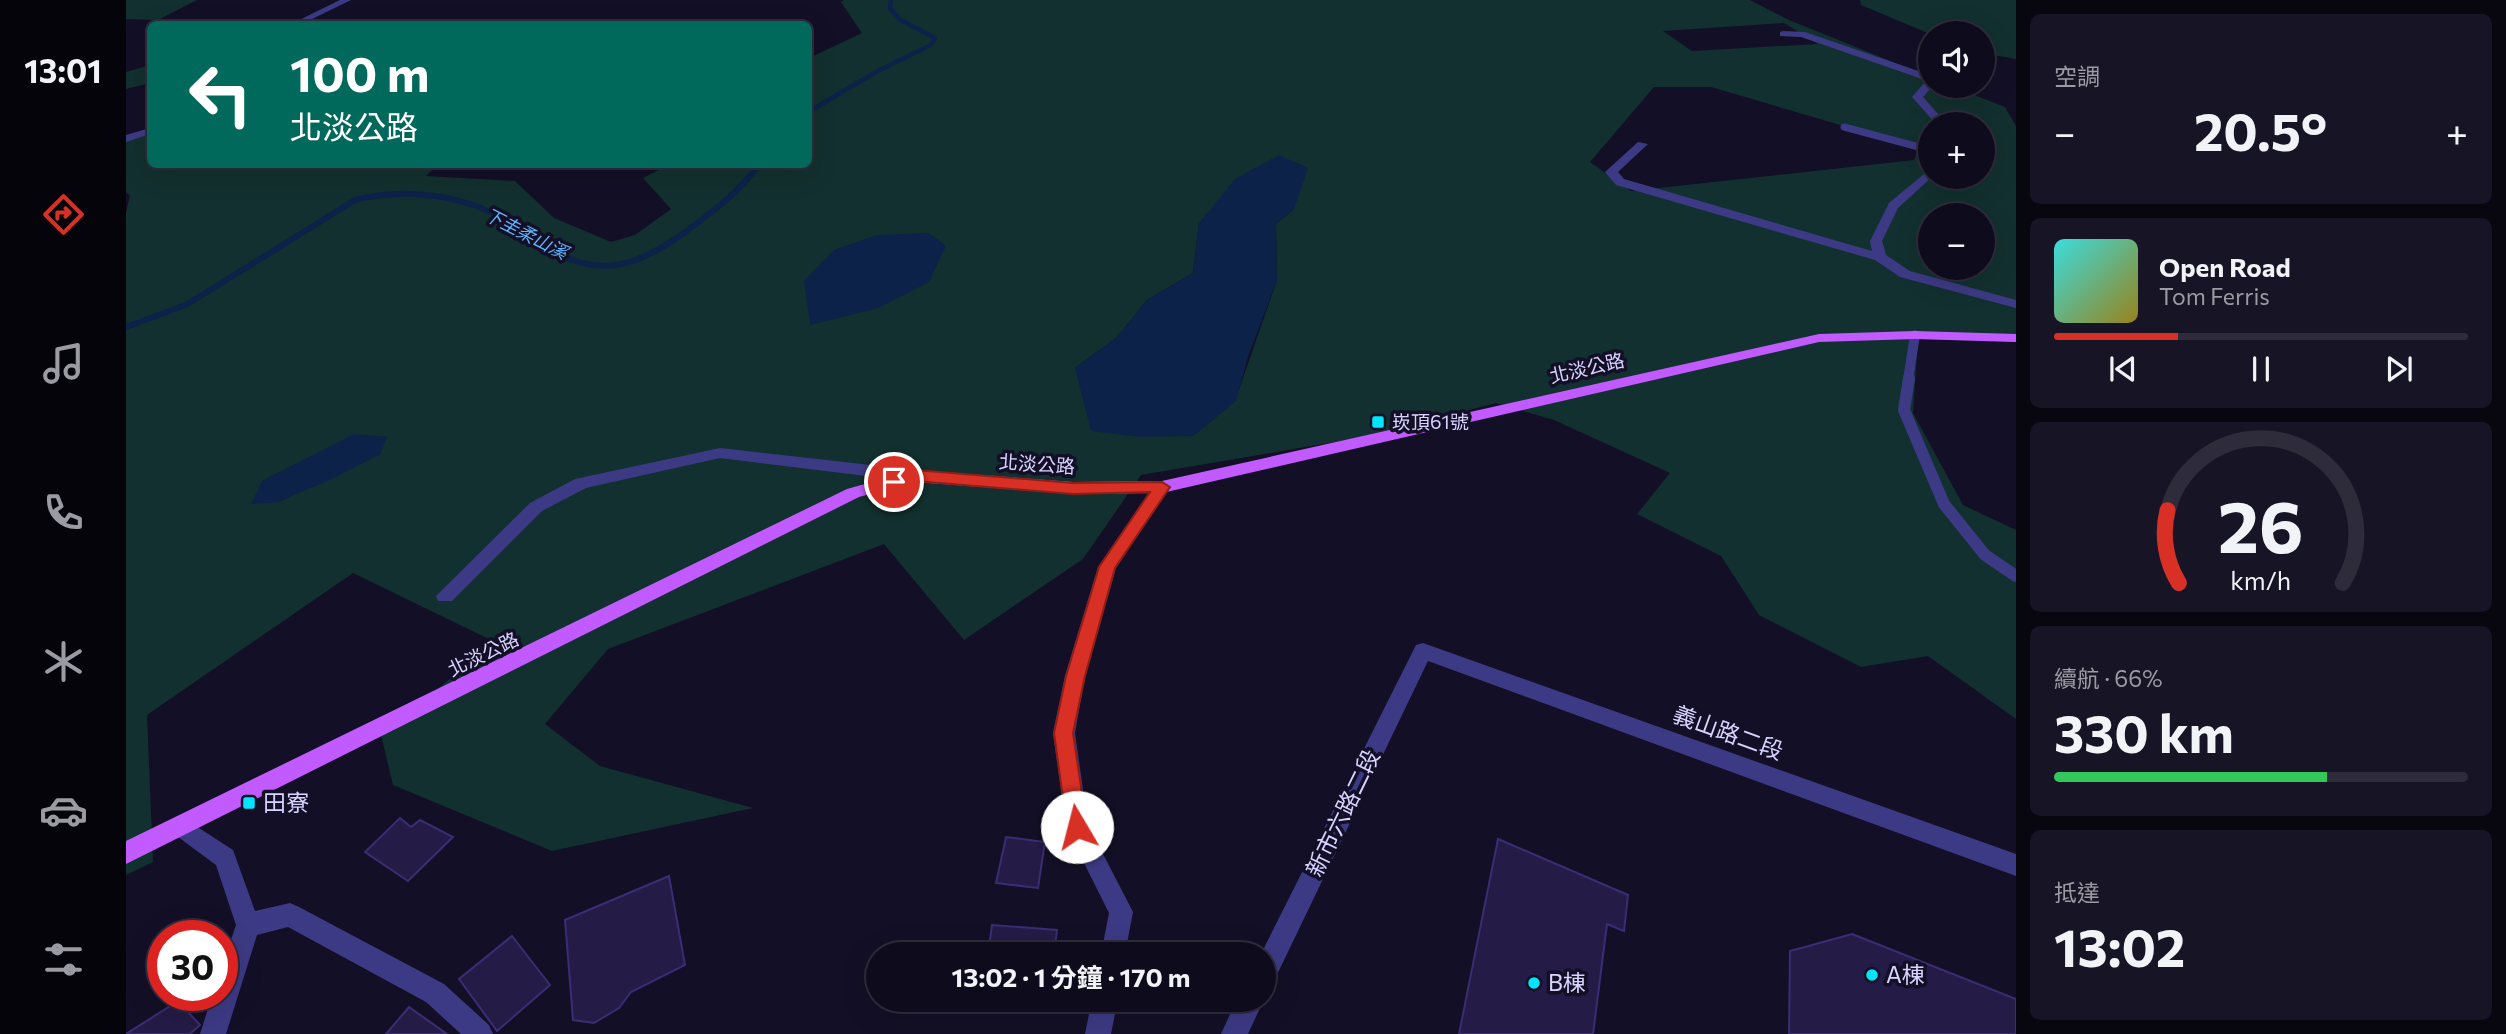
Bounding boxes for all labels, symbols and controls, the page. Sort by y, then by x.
map controls [1918,21,1995,280]
button: sound [1918,21,1995,98]
text: 100 m [290,42,429,102]
icon: left [175,49,266,140]
text: 13:01 [24,50,102,90]
text: 空調 [2054,62,2100,90]
text: 20.5° [2194,98,2327,162]
text: 北淡公路 [290,106,418,146]
text: − [2054,108,2076,155]
text: + [2446,108,2468,155]
button: + [1918,112,1995,189]
icon: directions [39,190,88,239]
water label: 下圭柔山溪 [481,203,574,265]
button: − [1918,203,1995,280]
text: Open Road [2159,251,2291,282]
text: Tom Ferris [2159,282,2270,310]
icon: music [39,339,88,388]
street label: 北淡公路 [1547,348,1627,387]
icon: previous [2104,350,2142,388]
icon: pause [2242,350,2280,388]
icon: next [2380,350,2418,388]
place label: 崁頂61號 [1392,410,1469,433]
marker: 崁頂61號 [1370,414,1386,430]
street label: 北淡公路 [998,449,1076,478]
pin [864,452,924,512]
icon: arrive [875,463,913,501]
text: 26 [2218,479,2304,568]
icon: phone [39,488,88,537]
text: km/h [2231,565,2291,595]
street label: 北淡公路 [444,627,522,681]
icon: climate [39,637,88,686]
text: 續航 · 66% [2054,664,2162,692]
street label: 義山路二段 [1670,699,1787,765]
text: 330 km [2054,700,2234,764]
street label: 新市六路二段 [1299,744,1385,881]
icon: car [39,786,88,835]
place label: 田寮 [263,788,309,816]
position arrow [1040,790,1114,864]
marker: 田寮 [241,795,257,811]
text: 抵達 [2054,878,2100,906]
text: 13:02 [2054,914,2185,978]
speed limit sign: 30 [147,920,238,1011]
icon: filters [39,935,88,984]
place label: A棟 [1886,960,1925,988]
text: 13:02 · 1 分鐘 · 170 m [952,961,1190,992]
marker: A棟 [1864,967,1880,983]
place label: B棟 [1548,968,1586,996]
marker: B棟 [1526,975,1542,991]

